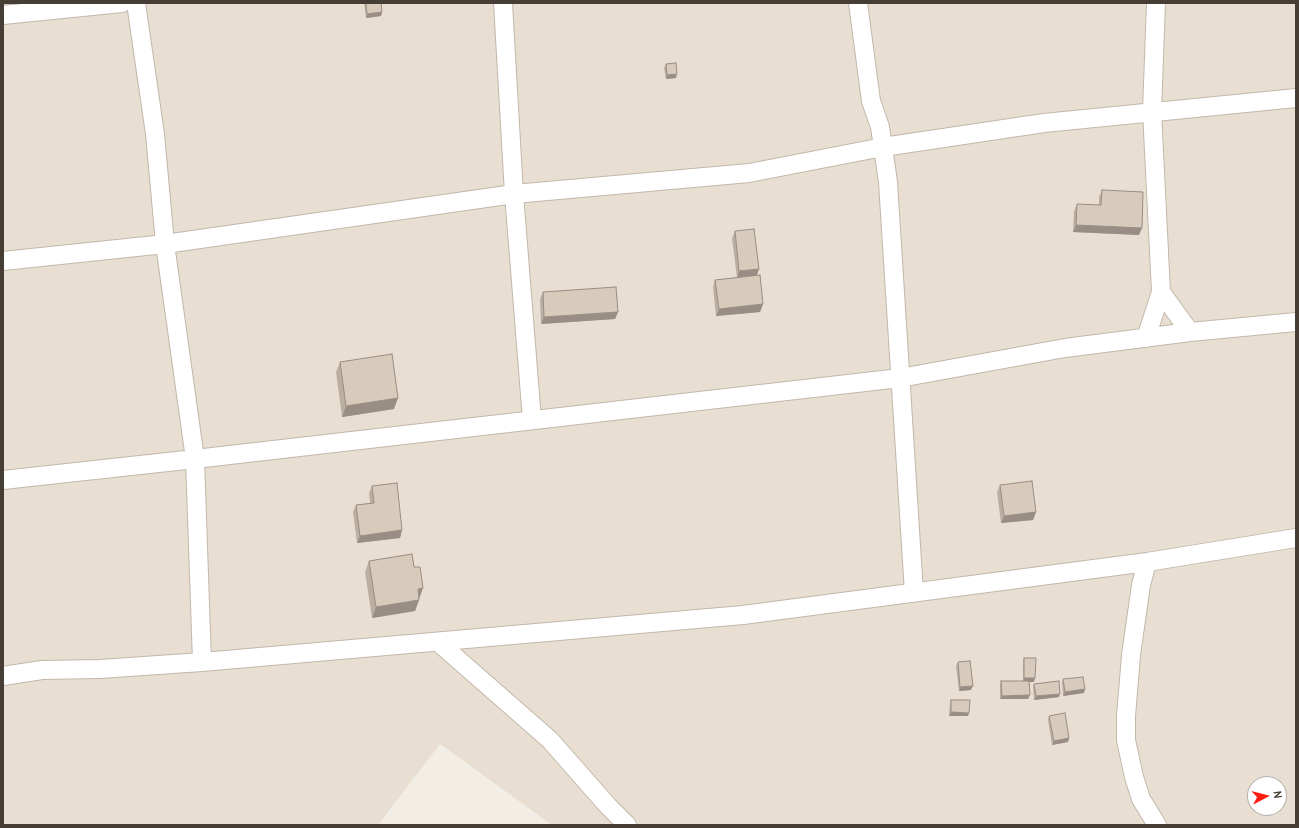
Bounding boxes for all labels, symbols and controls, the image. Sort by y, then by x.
north arrow [1247,776,1287,816]
text: N [1271,790,1285,799]

